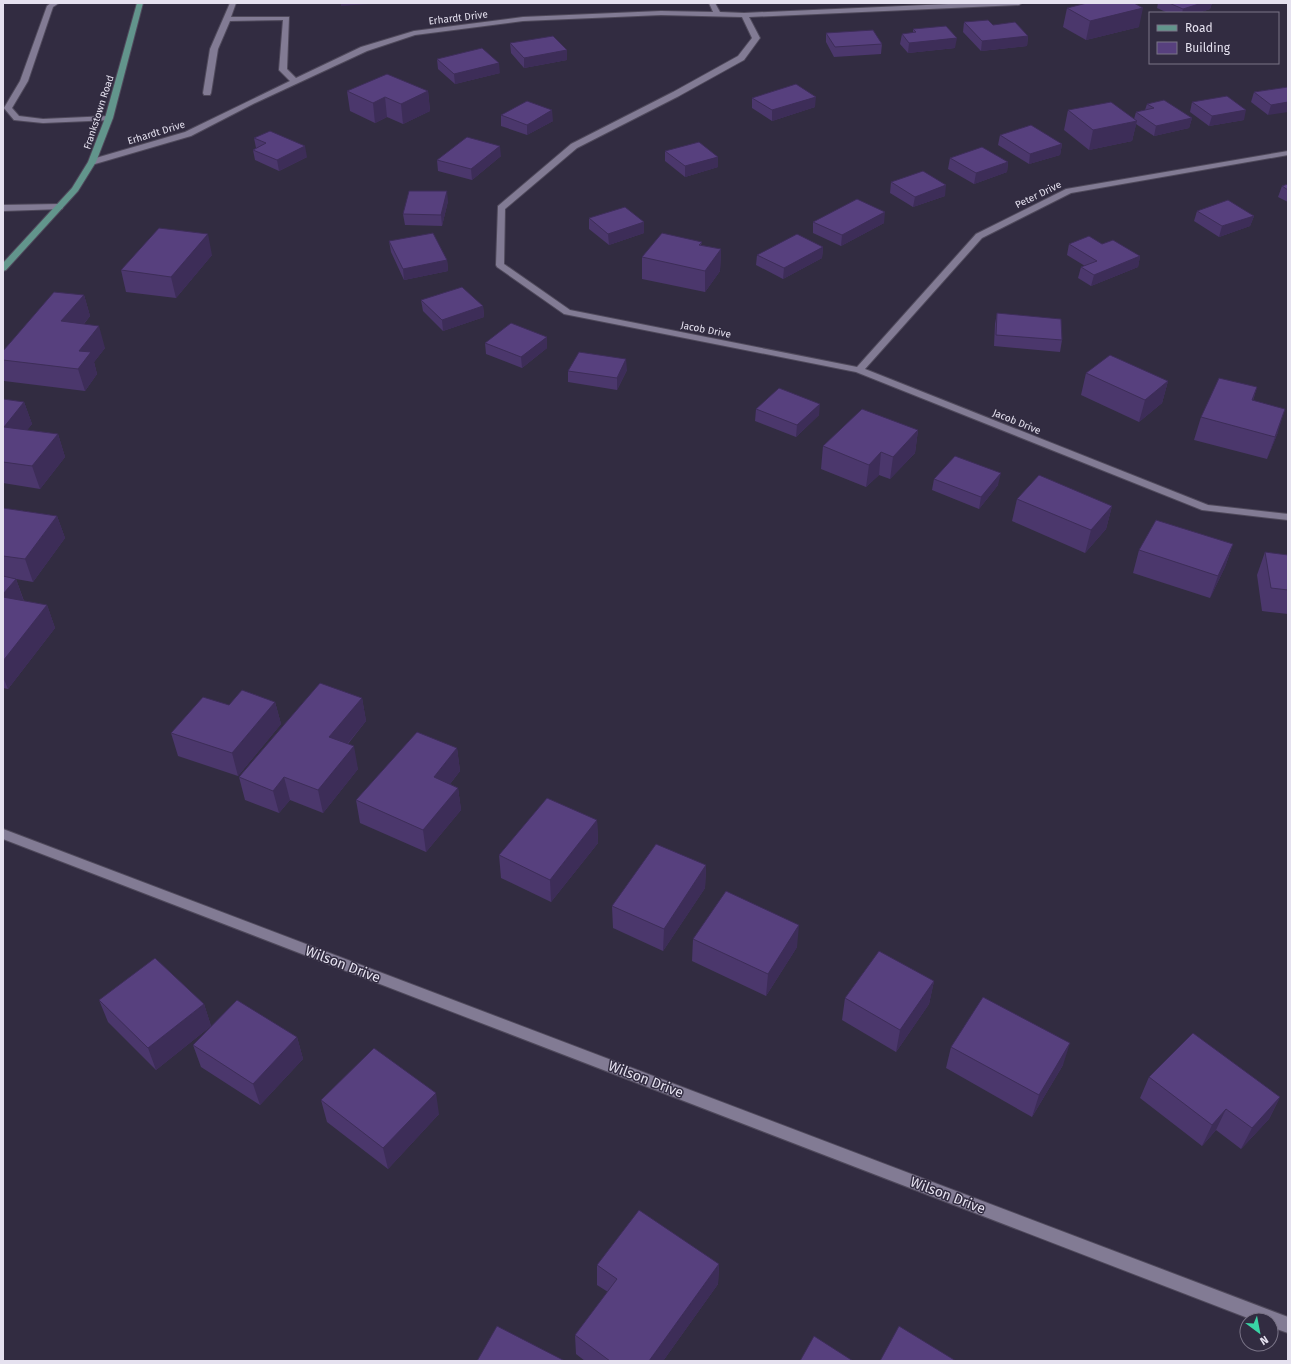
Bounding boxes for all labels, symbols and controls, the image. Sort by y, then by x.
street label: Erhardt Drive [428,8,488,28]
legend [1149,12,1279,64]
text: Road [1185,21,1213,35]
text: Building [1185,41,1231,55]
street label: Frankstown Road [81,74,117,151]
street label: Erhardt Drive [126,118,187,147]
street label: Peter Drive [1013,179,1063,211]
street label: Jacob Drive [680,319,732,341]
street label: Jacob Drive [991,407,1042,437]
street label: Wilson Drive [303,942,383,987]
street label: Wilson Drive [606,1057,686,1102]
street label: Wilson Drive [908,1173,988,1218]
north arrow [1239,1312,1279,1352]
text: N [1257,1333,1271,1348]

